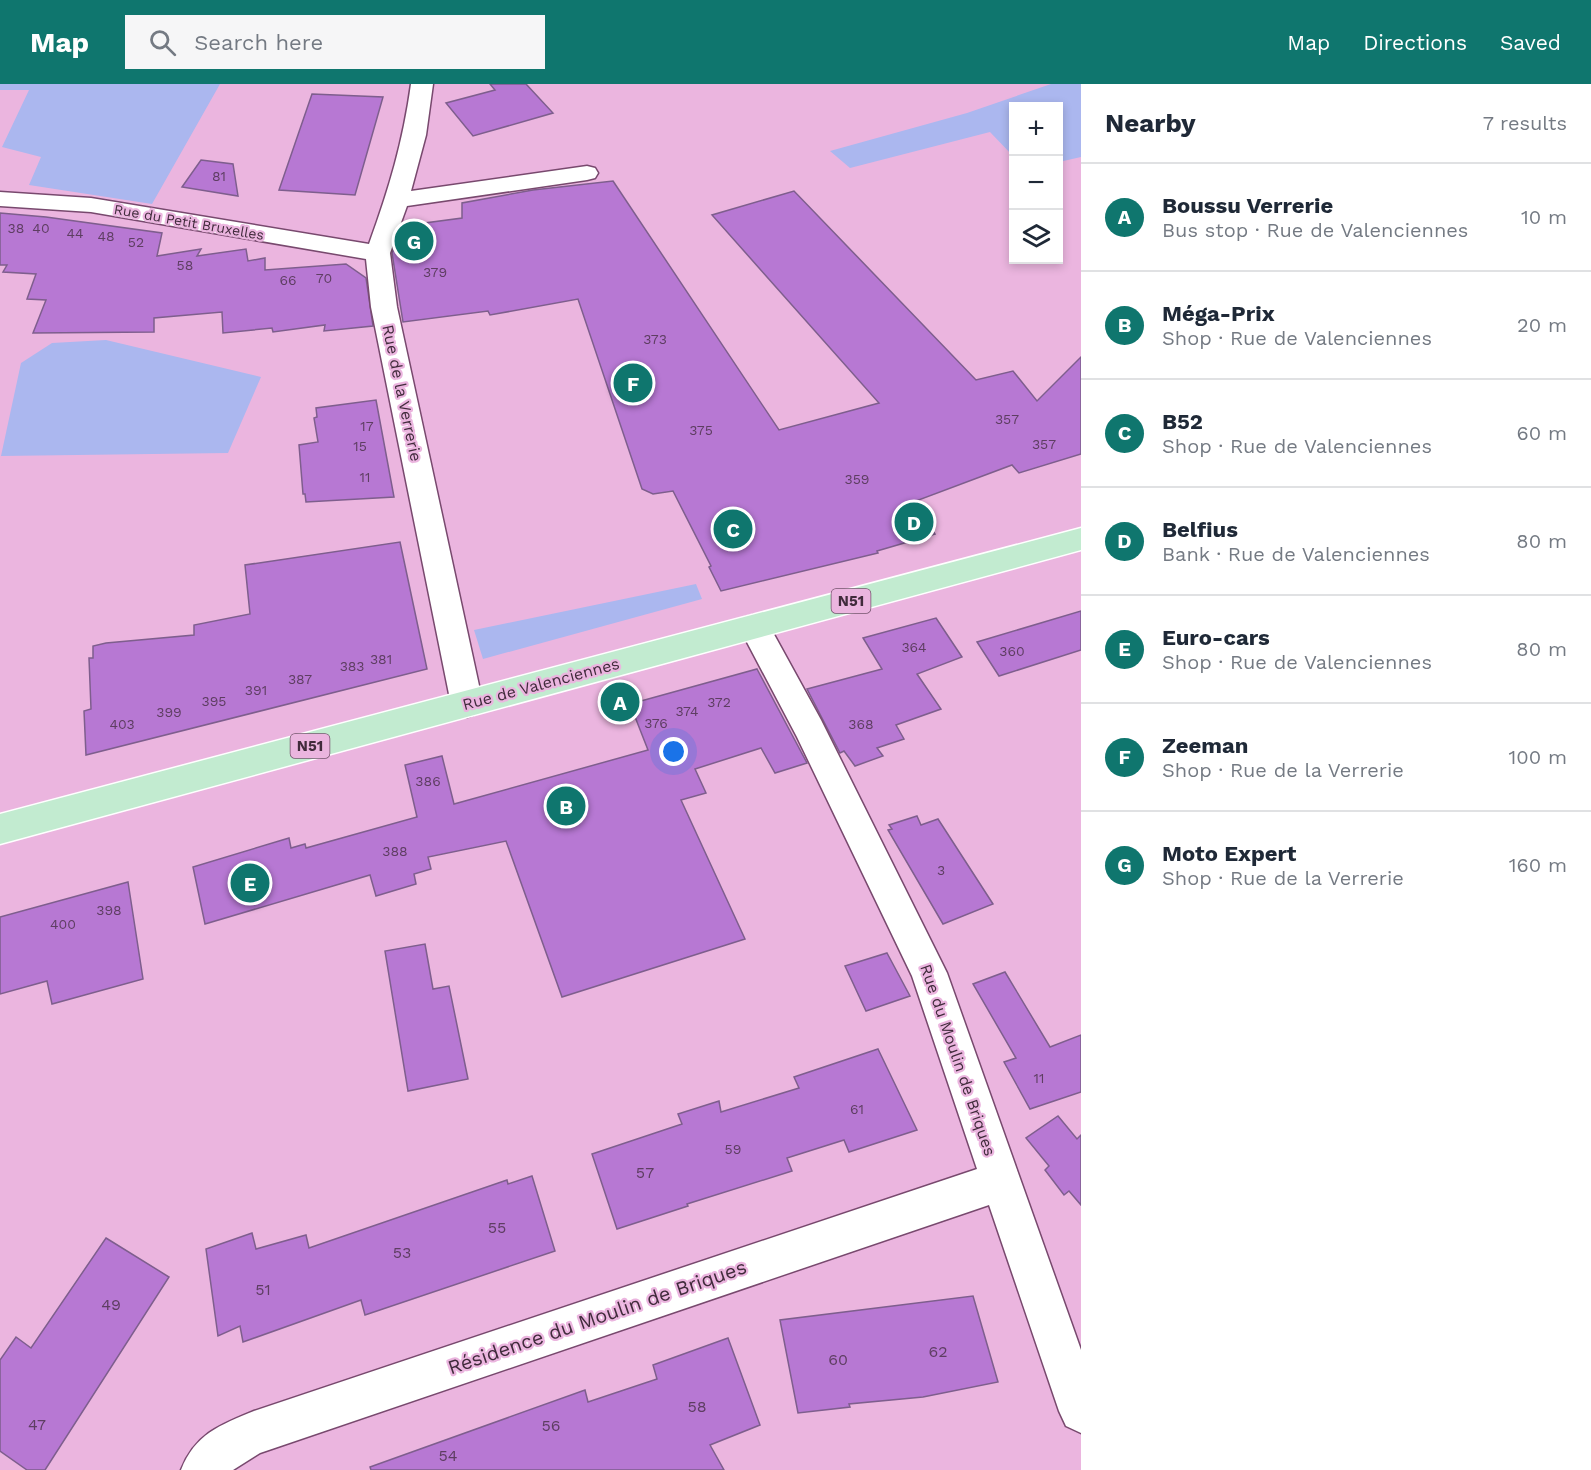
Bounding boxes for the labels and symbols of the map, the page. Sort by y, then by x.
house number: 81 [212,168,226,184]
street label: Rue du Petit Bruxelles [113,201,265,243]
pin: G [394,218,434,264]
house number: 38 [8,220,24,236]
house number: 40 [32,220,50,236]
house number: 44 [66,225,84,241]
house number: 48 [97,228,115,244]
house number: 52 [128,234,144,250]
house number: 58 [177,257,193,273]
house number: 379 [423,264,447,280]
house number: 70 [316,270,332,286]
house number: 66 [279,272,297,288]
street label: Rue de la Verrerie [378,323,426,463]
house number: 373 [643,331,667,347]
pin: F [614,360,652,406]
house number: 357 [995,411,1019,427]
house number: 17 [360,418,374,434]
house number: 375 [689,422,713,438]
house number: 357 [1032,436,1056,452]
house number: 15 [353,438,367,454]
house number: 11 [360,469,370,485]
house number: 359 [845,471,869,487]
pin: D [894,500,934,544]
pin: C [714,506,752,552]
road number: N51 [832,589,870,613]
house number: 364 [901,639,927,655]
house number: 360 [999,643,1025,659]
house number: 381 [370,651,392,667]
street label: Rue de Valenciennes [460,654,622,714]
house number: 383 [340,658,364,674]
house number: 387 [288,671,312,687]
pin: A [600,680,640,724]
house number: 391 [245,682,267,698]
house number: 395 [202,693,226,709]
house number: 372 [707,694,731,710]
house number: 374 [675,703,699,719]
house number: 399 [156,704,182,720]
house number: 376 [644,715,668,731]
house number: 403 [109,716,135,732]
house number: 368 [848,716,874,732]
road number: N51 [290,734,330,758]
your location [659,737,688,766]
house number: 386 [415,773,441,789]
pin: B [546,784,586,828]
house number: 388 [382,843,408,859]
pin: E [230,860,270,906]
house number: 3 [937,862,945,878]
house number: 398 [96,902,122,918]
house number: 400 [50,916,76,932]
street label: Rue du Moulin de Briques [916,962,1000,1158]
house number: 11 [1034,1070,1044,1086]
house number: 61 [850,1101,864,1117]
house number: 59 [725,1141,741,1157]
house number: 57 [636,1163,654,1182]
house number: 55 [488,1218,506,1237]
house number: 53 [393,1243,411,1262]
street label: Résidence du Moulin de Briques [444,1254,750,1380]
house number: 51 [255,1280,271,1299]
house number: 49 [101,1295,121,1314]
house number: 62 [928,1342,948,1361]
house number: 60 [828,1350,848,1369]
house number: 58 [687,1397,707,1416]
house number: 47 [28,1415,46,1434]
house number: 56 [541,1416,561,1435]
house number: 54 [438,1446,458,1465]

